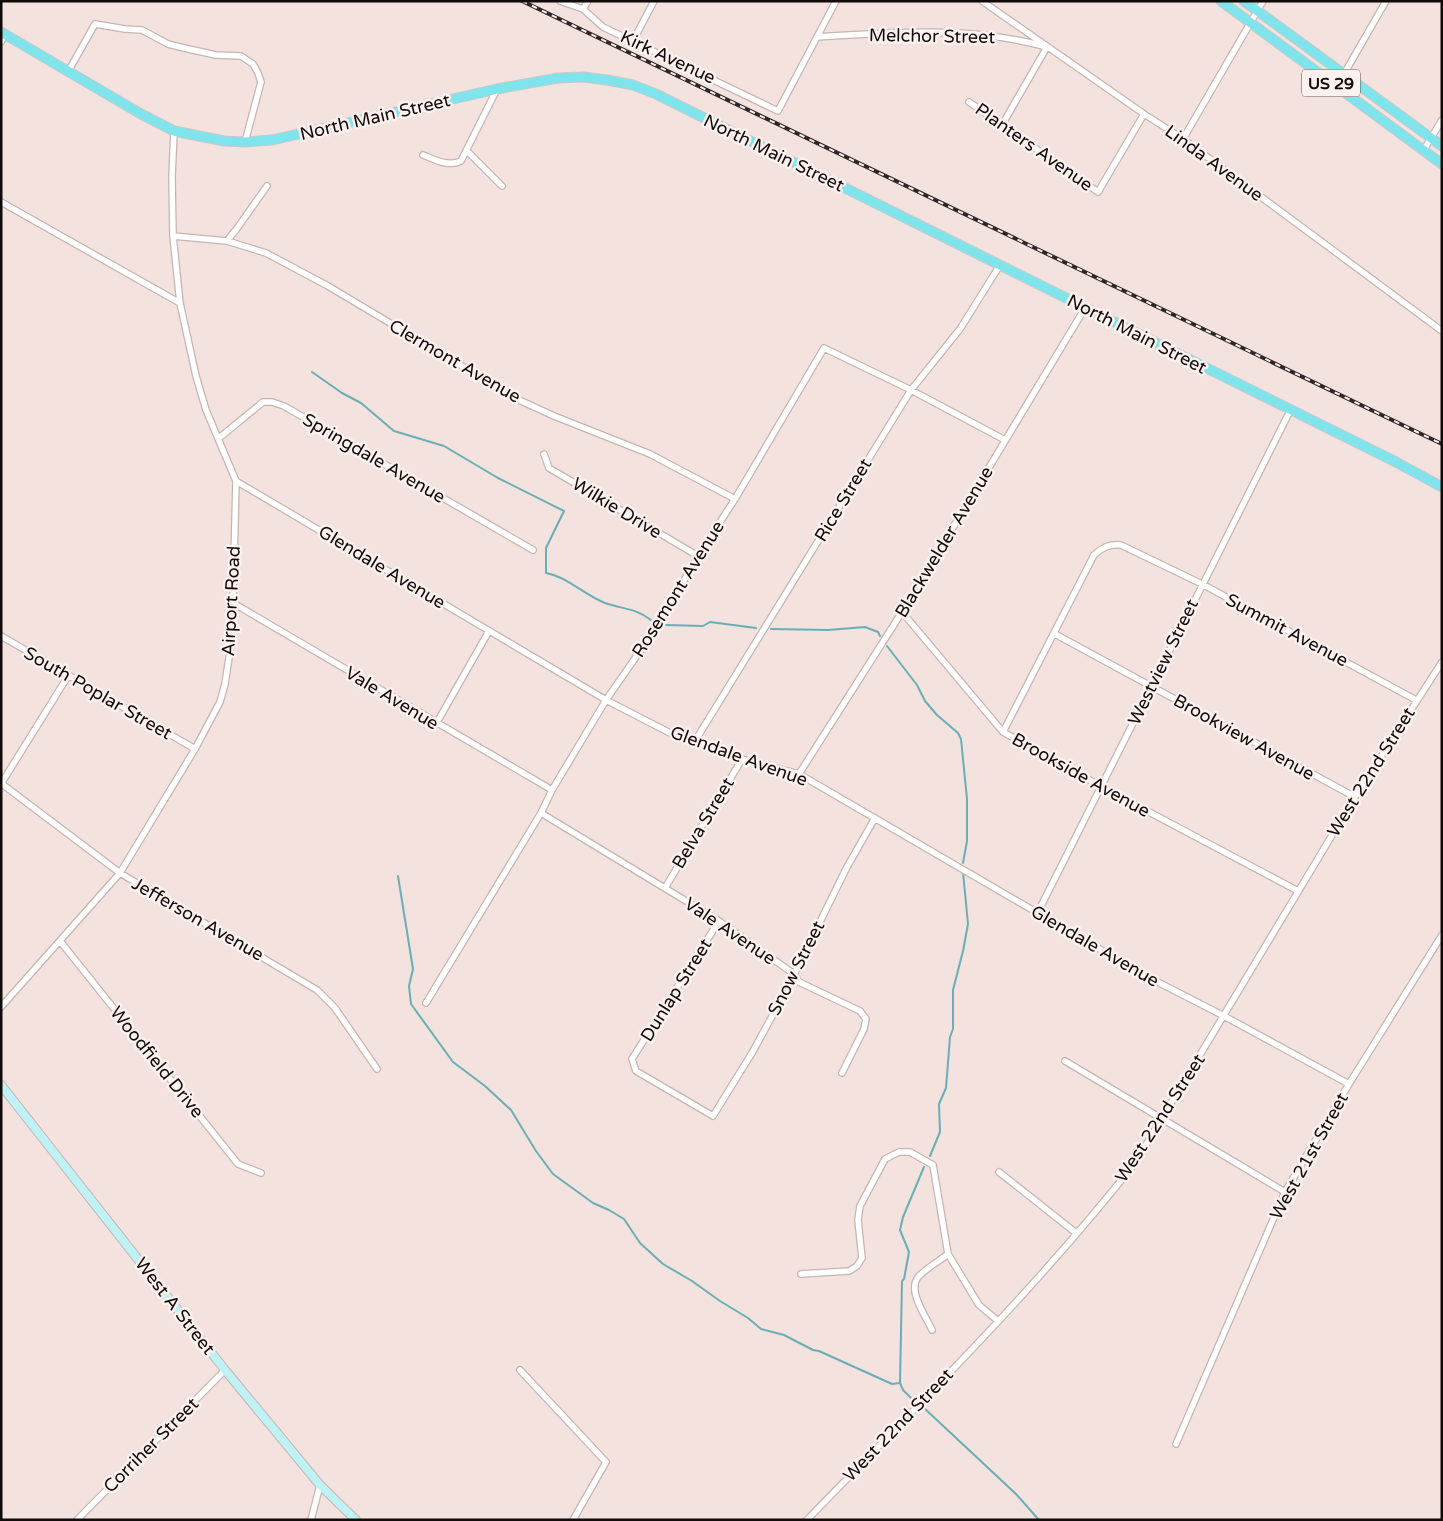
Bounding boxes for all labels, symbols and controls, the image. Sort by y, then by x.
street label: Melchor Street [869,24,995,48]
street label: Kirk Avenue [617,25,719,89]
road number: US 29 [1302,70,1360,96]
street label: North Main Street [298,89,452,145]
street label: Planters Avenue [971,98,1097,196]
street label: North Main Street [700,109,848,197]
street label: Linda Avenue [1160,120,1268,206]
street label: North Main Street [1064,289,1211,379]
street label: Clermont Avenue [385,314,525,408]
street label: Springdale Avenue [299,408,449,508]
street label: Rice Street [810,454,876,546]
street label: Blackwelder Avenue [890,462,998,622]
street label: Wilkie Drive [568,473,666,543]
street label: Rosemont Avenue [627,517,729,661]
street label: Glendale Avenue [314,520,450,614]
street label: Airport Road [217,545,245,657]
street label: Summit Avenue [1222,589,1352,671]
street label: Westview Street [1123,595,1203,729]
street label: South Poplar Street [20,642,176,744]
street label: Vale Avenue [341,661,443,735]
street label: Brookview Avenue [1170,689,1318,785]
street label: West 22nd Street [1322,703,1420,841]
street label: Glendale Avenue [667,721,811,791]
street label: Brookside Avenue [1008,728,1154,822]
street label: Belva Street [667,773,739,873]
street label: Jefferson Avenue [128,872,268,966]
street label: Vale Avenue [680,892,780,970]
street label: Glendale Avenue [1027,900,1163,992]
street label: Snow Street [763,917,829,1019]
street label: Dunlap Street [636,934,716,1046]
street label: Woodfield Drive [105,1002,209,1122]
street label: West 22nd Street [1110,1050,1210,1186]
street label: West 21st Street [1265,1089,1353,1223]
street label: West A Street [130,1253,220,1359]
street label: West 22nd Street [838,1364,958,1486]
street label: Corriher Street [99,1393,203,1497]

